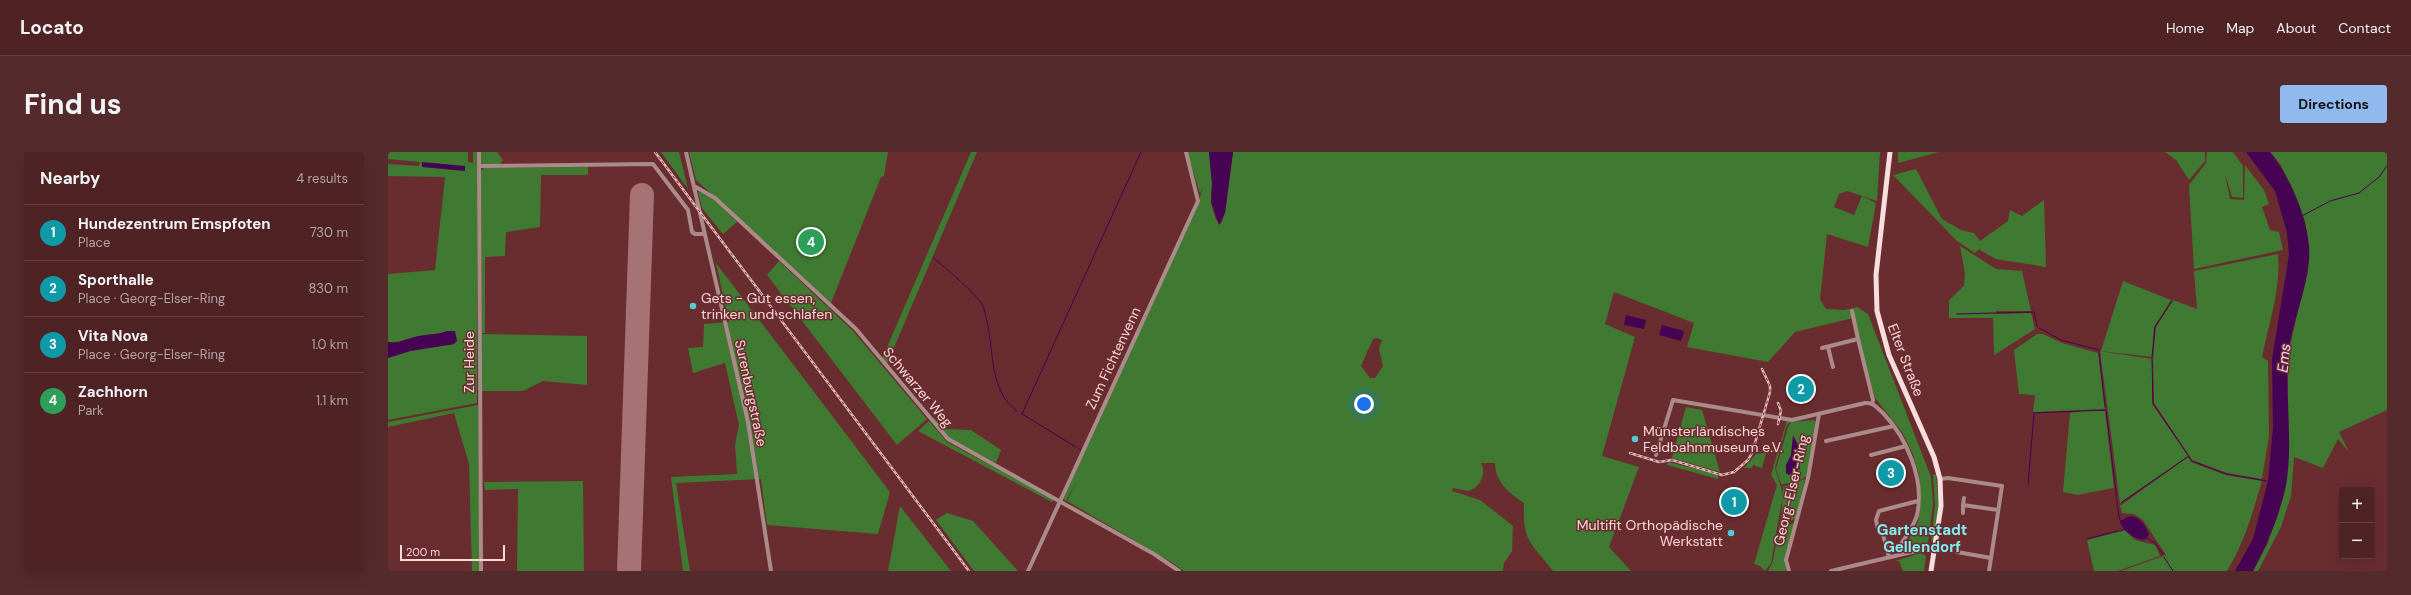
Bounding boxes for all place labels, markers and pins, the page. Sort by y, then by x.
pin: 4 [798,227,824,257]
place label: Gets - Gut essen, trinken und schlafen [701,289,832,323]
marker: Gets - Gut essen, trinken und schlafen [688,301,698,311]
pin: 2 [1788,374,1814,404]
place label: Münsterländisches Feldbahnmuseum e.V. [1643,422,1783,456]
marker: Münsterländisches Feldbahnmuseum e.V. [1630,434,1640,444]
pin: 3 [1878,458,1904,488]
pin: 1 [1721,487,1747,517]
place label: Multifit Orthopädische Werkstatt [1577,516,1723,550]
marker: Multifit Orthopädische Werkstatt [1726,528,1736,538]

